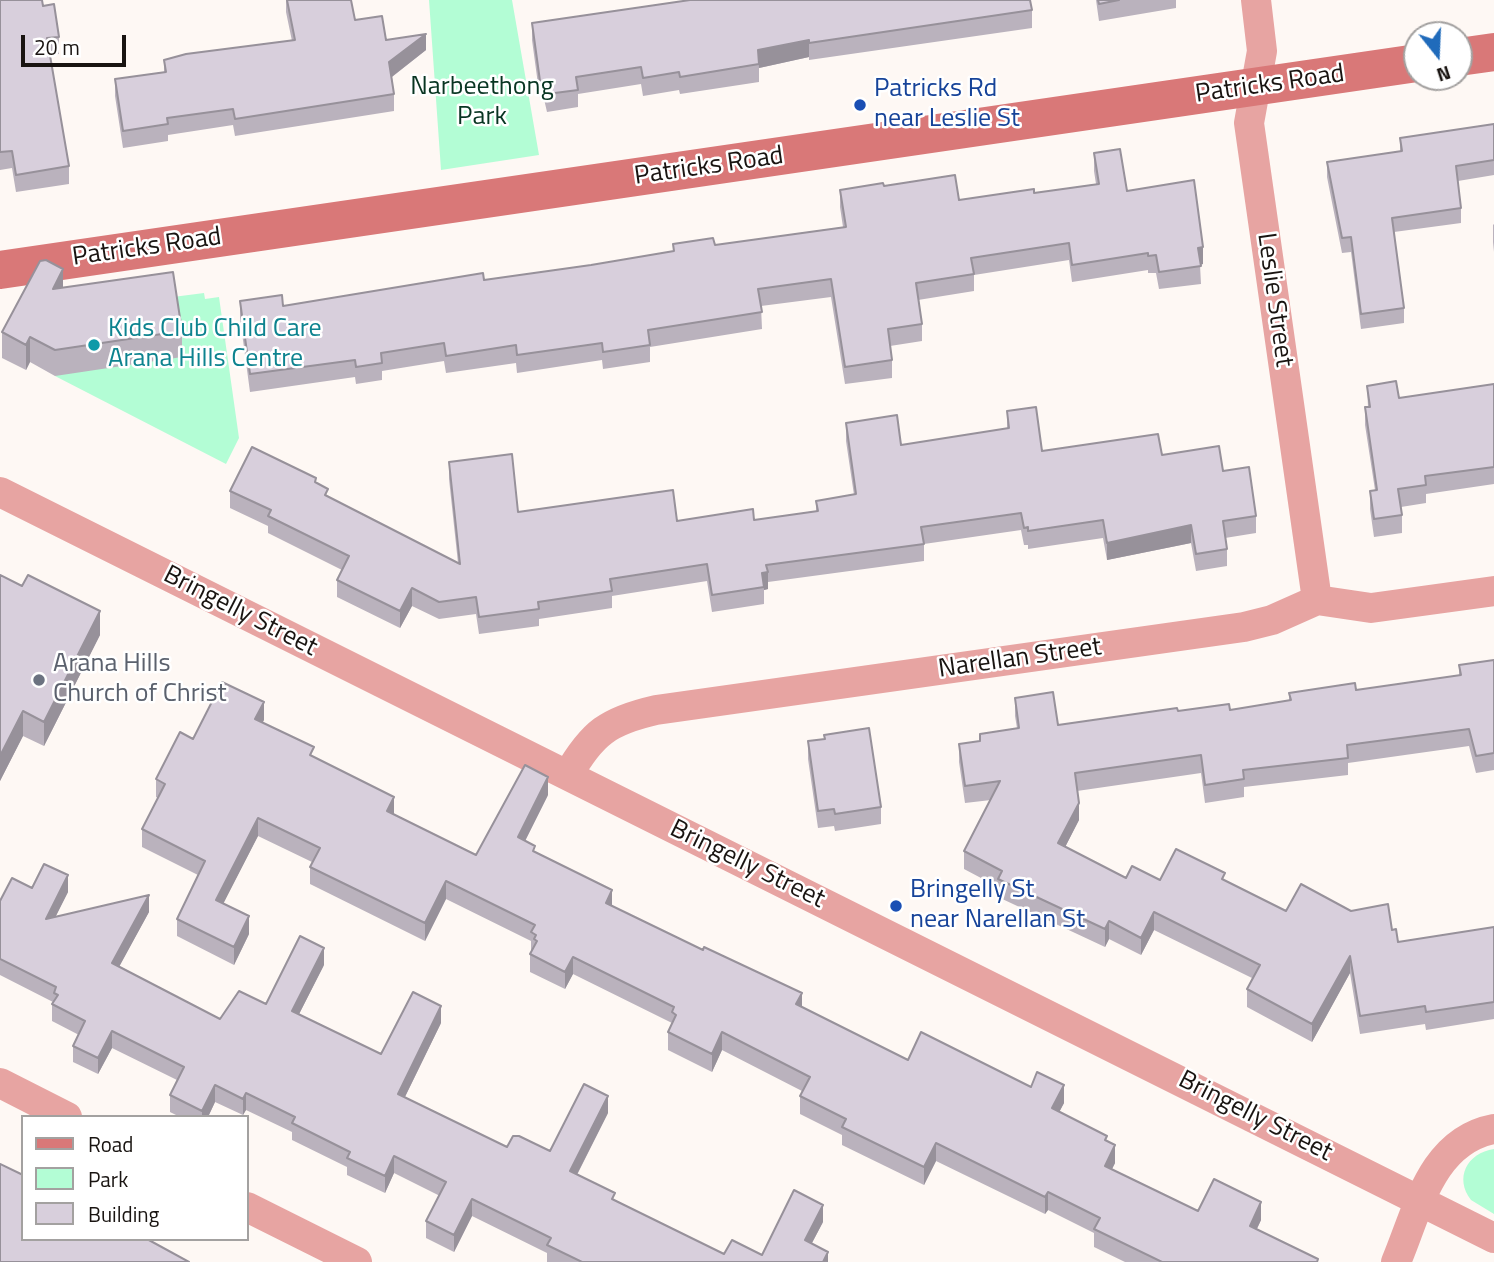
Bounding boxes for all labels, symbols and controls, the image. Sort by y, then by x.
scale bar [24,21,130,65]
north arrow [1403,21,1473,91]
text: 20 m [34,31,80,63]
street label: Patricks Road [1194,59,1346,111]
text: N [1433,59,1455,90]
park label: Narbeethong Park [410,72,554,134]
place label: Patricks Rd near Leslie St [874,74,1020,136]
marker: Patricks Rd near Leslie St [852,97,868,113]
street label: Patricks Road [633,141,785,193]
street label: Patricks Road [71,222,223,274]
street label: Leslie Street [1249,231,1299,369]
place label: Kids Club Child Care Arana Hills Centre [108,314,322,376]
marker: Kids Club Child Care Arana Hills Centre [86,337,102,353]
street label: Bringelly Street [158,560,322,664]
street label: Narellan Street [937,632,1103,686]
place label: Arana Hills Church of Christ [53,649,227,710]
marker: Arana Hills Church of Christ [31,672,47,688]
street label: Bringelly Street [664,814,830,916]
place label: Bringelly St near Narellan St [910,875,1085,936]
marker: Bringelly St near Narellan St [888,898,904,914]
street label: Bringelly Street [1173,1065,1337,1169]
legend [21,1115,248,1241]
text: Road [88,1128,133,1160]
text: Park [88,1163,128,1195]
text: Building [88,1198,159,1230]

